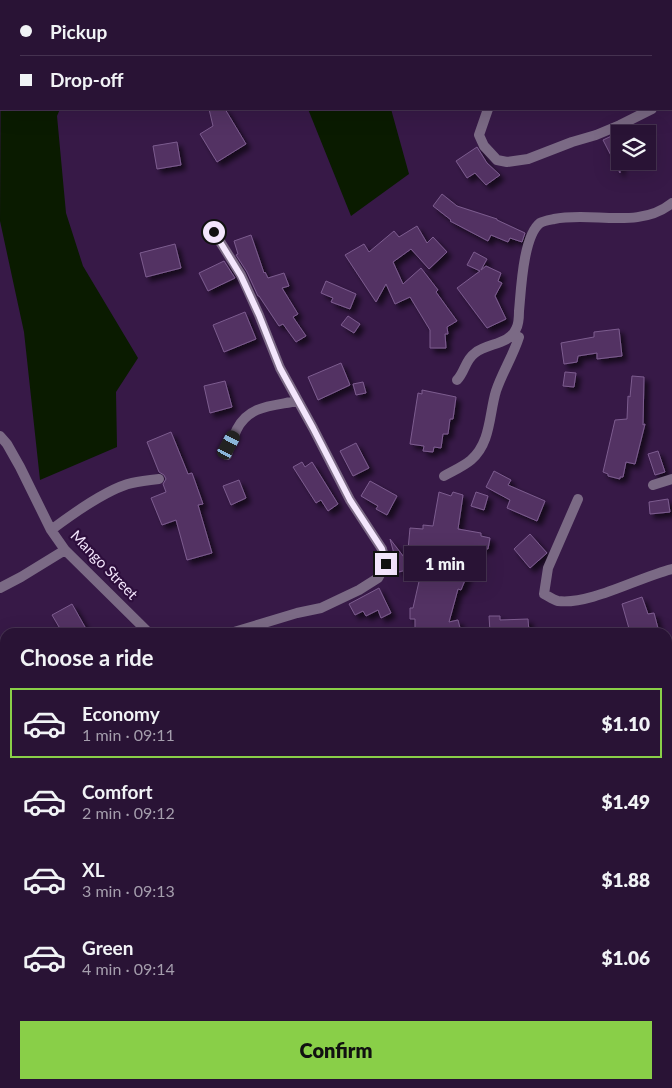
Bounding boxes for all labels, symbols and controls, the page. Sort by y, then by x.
text: Pickup [50,20,107,43]
text: Drop-off [50,68,124,91]
map controls [611,125,656,170]
button: layers [611,125,656,170]
route start [203,221,225,243]
car [215,428,242,462]
street label: Mango Street [67,526,143,603]
callout: 1 min [404,546,486,582]
route end [375,553,397,575]
text: 1 min [425,554,465,573]
text: Choose a ride [20,644,154,671]
icon: car [22,701,67,746]
text: Economy [82,702,160,725]
text: $1.10 [601,712,650,735]
text: 1 min · 09:11 [82,725,175,744]
icon: car [22,779,67,824]
text: Comfort [82,780,153,803]
text: $1.49 [601,790,650,813]
text: 2 min · 09:12 [82,803,175,822]
icon: car [22,857,67,902]
text: XL [82,858,105,881]
text: $1.88 [601,868,650,891]
text: 3 min · 09:13 [82,881,175,900]
icon: car [22,935,67,980]
text: Green [82,936,133,959]
text: $1.06 [601,946,650,969]
text: 4 min · 09:14 [82,959,175,978]
button: Confirm [20,1021,652,1079]

